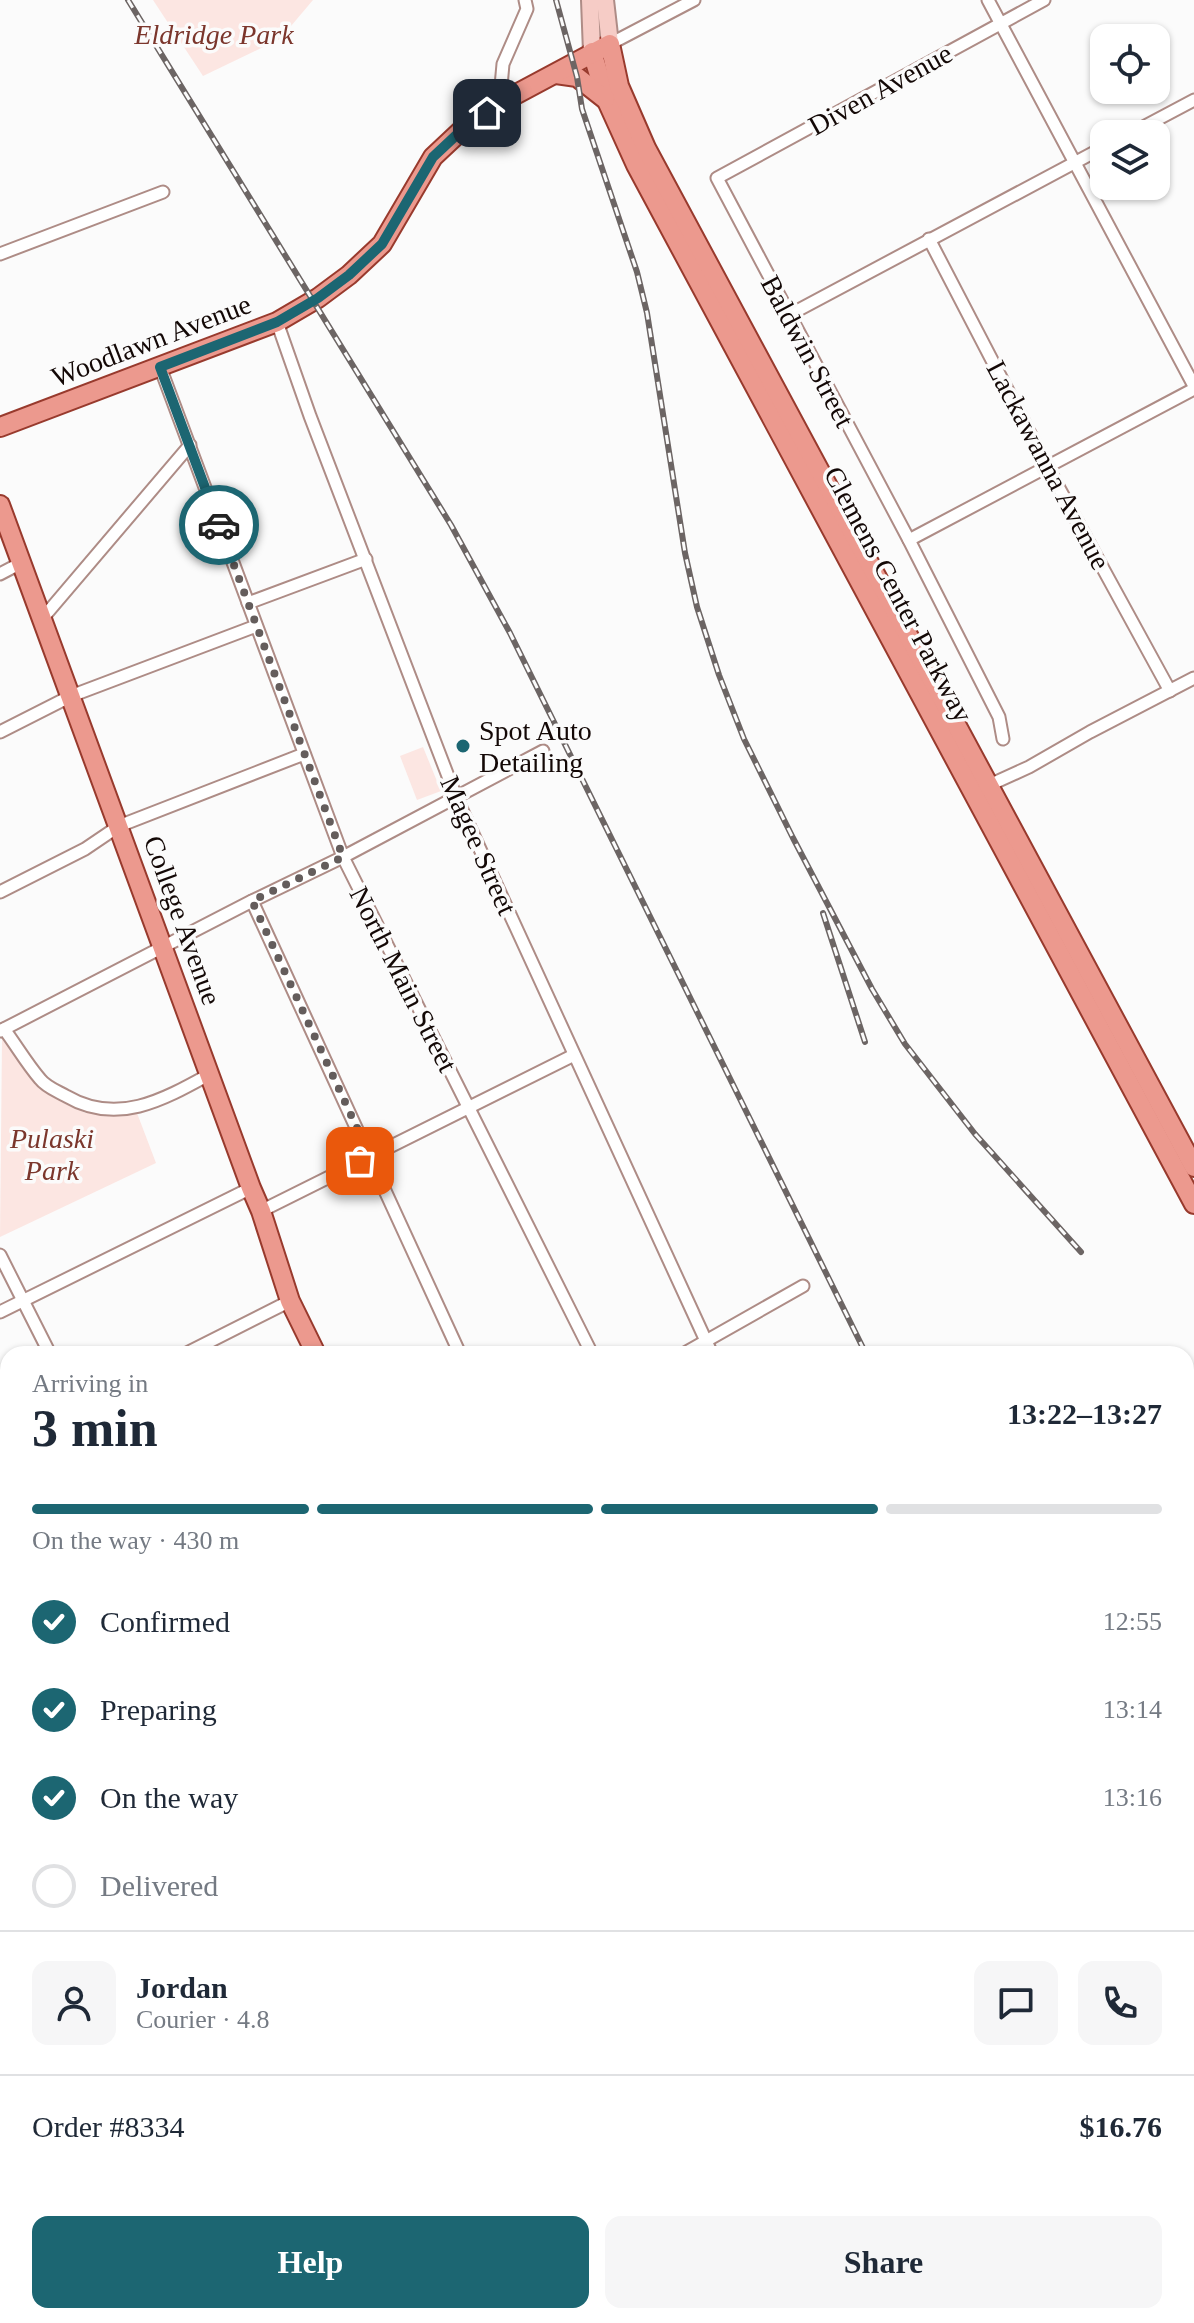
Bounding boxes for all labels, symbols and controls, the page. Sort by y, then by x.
park label: Eldridge Park [133,19,294,50]
map controls [1090,24,1170,200]
button: locate [1090,24,1170,104]
street label: Diven Avenue [803,37,957,142]
pin [453,79,521,147]
icon: home [465,91,509,135]
button: layers [1090,120,1170,200]
street label: Baldwin Street [755,270,861,433]
street label: Woodlawn Avenue [47,288,255,393]
street label: Lackawanna Avenue [980,356,1117,575]
street label: Clemens Center Parkway [818,461,979,727]
courier [179,485,259,565]
icon: car [197,503,241,547]
place label: Spot Auto Detailing [479,715,592,778]
marker: Spot Auto Detailing [454,737,472,755]
street label: Magee Street [434,771,523,920]
street label: College Avenue [138,831,227,1009]
street label: North Main Street [343,881,464,1077]
park label: Pulaski Park [9,1123,94,1186]
pin [326,1127,394,1195]
icon: bag [338,1139,382,1183]
text: Arriving in [32,1369,148,1398]
text: 13:22–13:27 [1007,1397,1162,1430]
text: 3 min [32,1400,158,1457]
text: On the way · 430 m [32,1526,239,1555]
icon: check [32,1600,76,1644]
text: Confirmed [100,1605,230,1638]
text: 12:55 [1103,1607,1162,1636]
icon: check [32,1688,76,1732]
text: Preparing [100,1693,217,1726]
text: 13:14 [1103,1695,1162,1724]
icon: check [32,1776,76,1820]
text: On the way [100,1781,238,1814]
text: 13:16 [1103,1783,1162,1812]
text: Delivered [100,1869,218,1902]
button: person [32,1961,116,2045]
button: chat [974,1961,1058,2045]
button: phone [1078,1961,1162,2045]
text: Jordan [136,1971,228,2004]
text: Courier · 4.8 [136,2005,270,2034]
text: Order #8334 [32,2110,184,2143]
text: $16.76 [1080,2110,1162,2143]
button: Help [32,2216,589,2308]
button: Share [605,2216,1162,2308]

